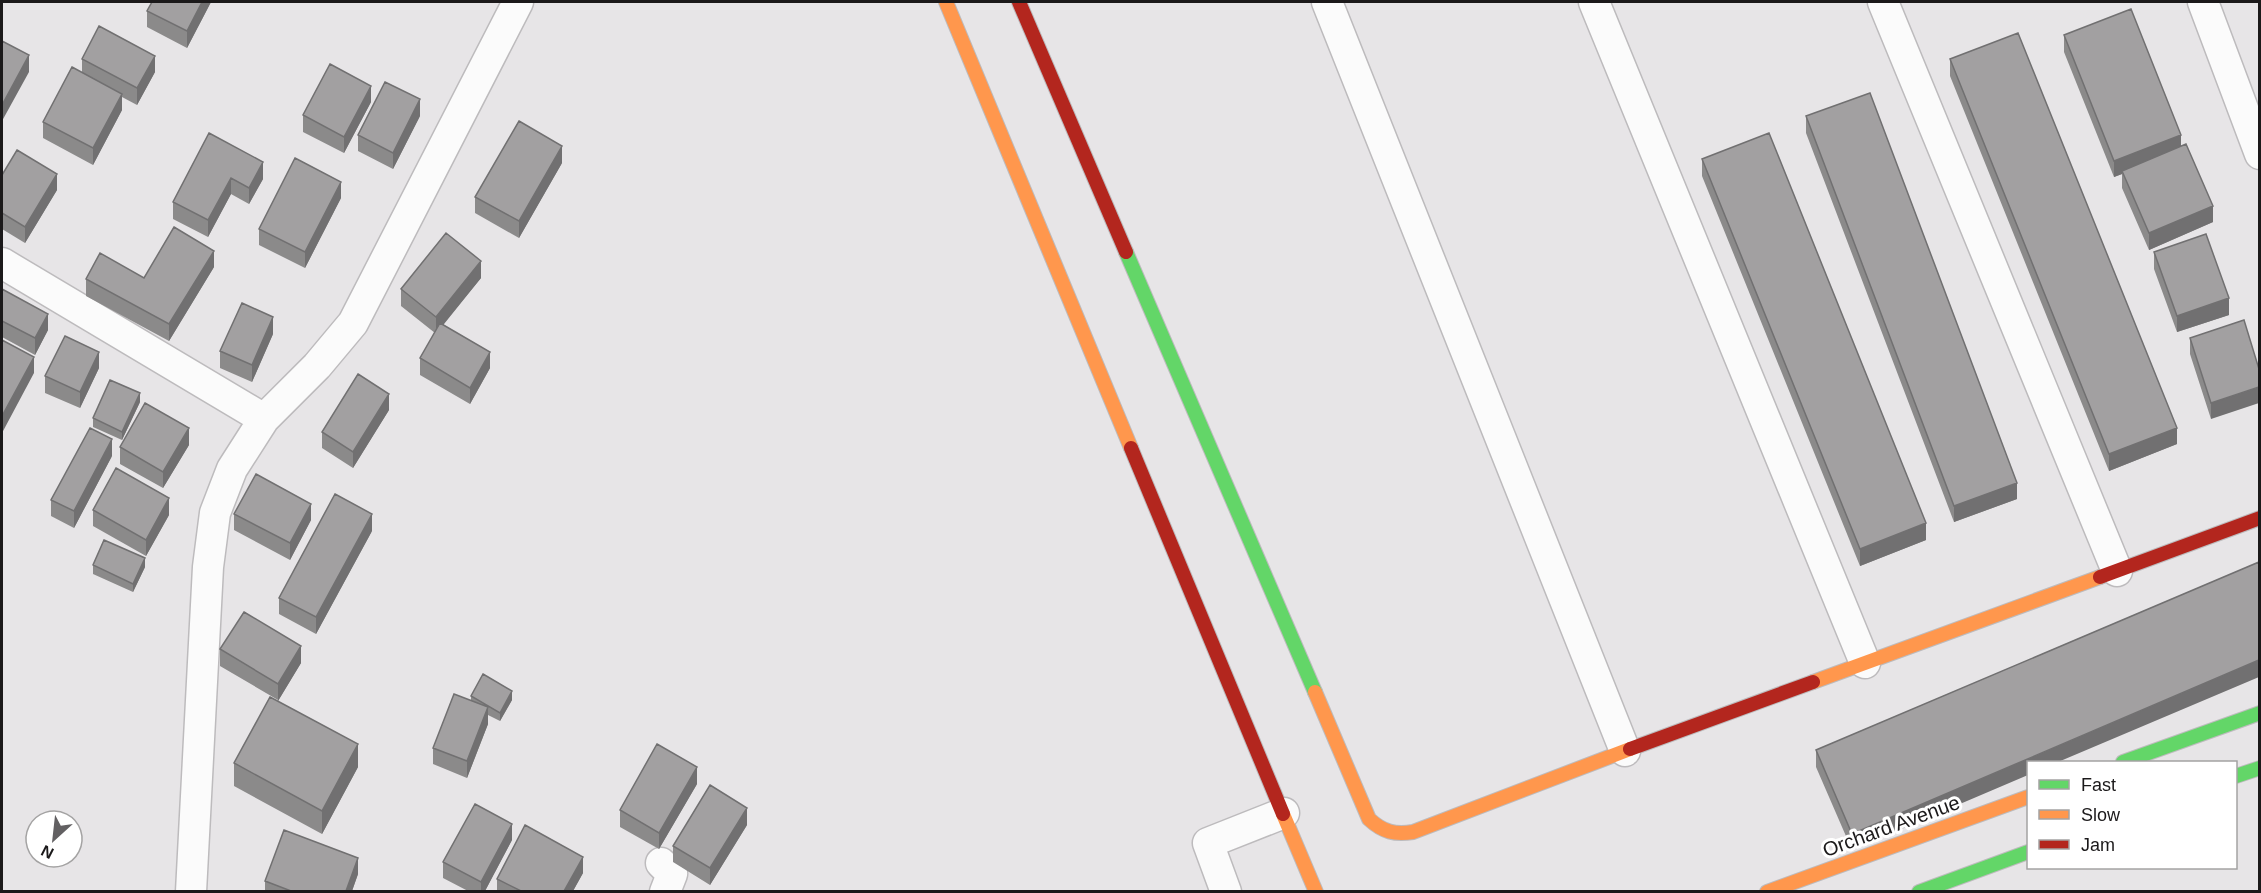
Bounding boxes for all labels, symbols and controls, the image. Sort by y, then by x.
legend [2027,761,2237,869]
text: Fast [2081,775,2116,795]
street label: Orchard Avenue [1819,791,1963,861]
text: Slow [2081,805,2121,825]
north arrow [24,809,84,869]
text: Jam [2081,835,2115,855]
text: N [38,842,56,862]

